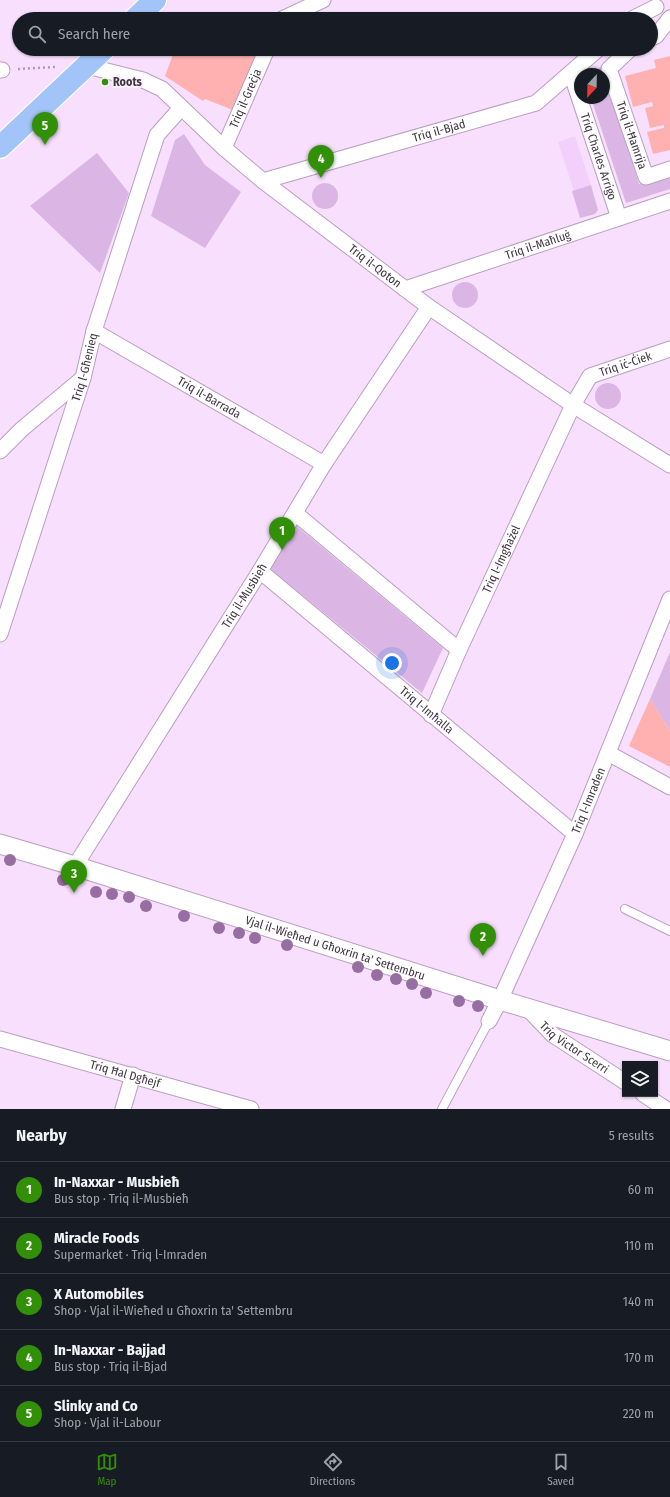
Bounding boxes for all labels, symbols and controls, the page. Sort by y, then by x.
search box [12,12,658,56]
icon: search [26,23,48,45]
text: Search here [58,25,130,43]
street label: Triq il-Greċja [227,67,265,130]
north arrow [574,68,610,104]
place label: Roots [113,75,143,89]
marker: Roots [100,77,110,87]
street label: Triq il-Ħamrija [614,99,650,171]
street label: Triq Charles Arrigo [578,111,620,202]
pin: 5 [32,112,58,145]
street label: Triq il-Bjad [411,117,467,145]
pin: 4 [308,145,334,178]
street label: Triq il-Maħluġ [503,227,573,262]
street label: Triq il-Qoton [346,242,404,290]
street label: Triq l-Għenieq [69,332,100,403]
street label: Triq iċ-Ċiek [597,349,654,379]
street label: Triq il-Barrada [175,374,243,421]
pin: 1 [269,517,295,550]
street label: Triq l-Imgħażel [479,523,523,595]
street label: Triq il-Musbieħ [219,561,270,631]
your location [382,653,402,673]
street label: Triq l-Imħalla [397,684,456,737]
street label: Triq l-Imraden [569,765,608,836]
pin: 3 [61,860,87,893]
street label: Vjal il-Wieħed u Għoxrin ta' Settembru [244,913,427,983]
pin: 2 [470,923,496,956]
street label: Triq Victor Scerri [537,1019,611,1076]
street label: Triq Ħal Dgħejf [88,1057,163,1091]
map controls [622,1061,658,1097]
button: layers [622,1061,658,1097]
text: Nearby [16,1125,67,1146]
text: 5 results [609,1128,654,1143]
text: In-Naxxar - Musbieħ [54,1173,179,1191]
text: 1 [26,1182,32,1197]
text: 60 m [628,1182,654,1197]
text: Bus stop · Triq il-Musbieħ [54,1191,189,1206]
text: Miracle Foods [54,1229,139,1247]
text: 2 [26,1238,32,1253]
text: 110 m [624,1238,654,1253]
text: Supermarket · Triq l-Imraden [54,1247,207,1262]
text: X Automobiles [54,1285,144,1303]
text: 3 [26,1294,32,1309]
text: 140 m [623,1294,654,1309]
text: Shop · Vjal il-Wieħed u Għoxrin ta' Settembru [54,1303,293,1318]
text: In-Naxxar - Bajjad [54,1341,166,1359]
text: 4 [26,1350,32,1365]
text: 170 m [624,1350,654,1365]
text: Bus stop · Triq il-Bjad [54,1359,167,1374]
text: Slinky and Co [54,1397,138,1415]
text: 5 [26,1406,32,1421]
text: 220 m [623,1406,654,1421]
text: Shop · Vjal il-Labour [54,1415,161,1430]
tab: Map [96,1451,118,1488]
tab: Directions [310,1451,355,1488]
tab: Saved [547,1451,574,1488]

